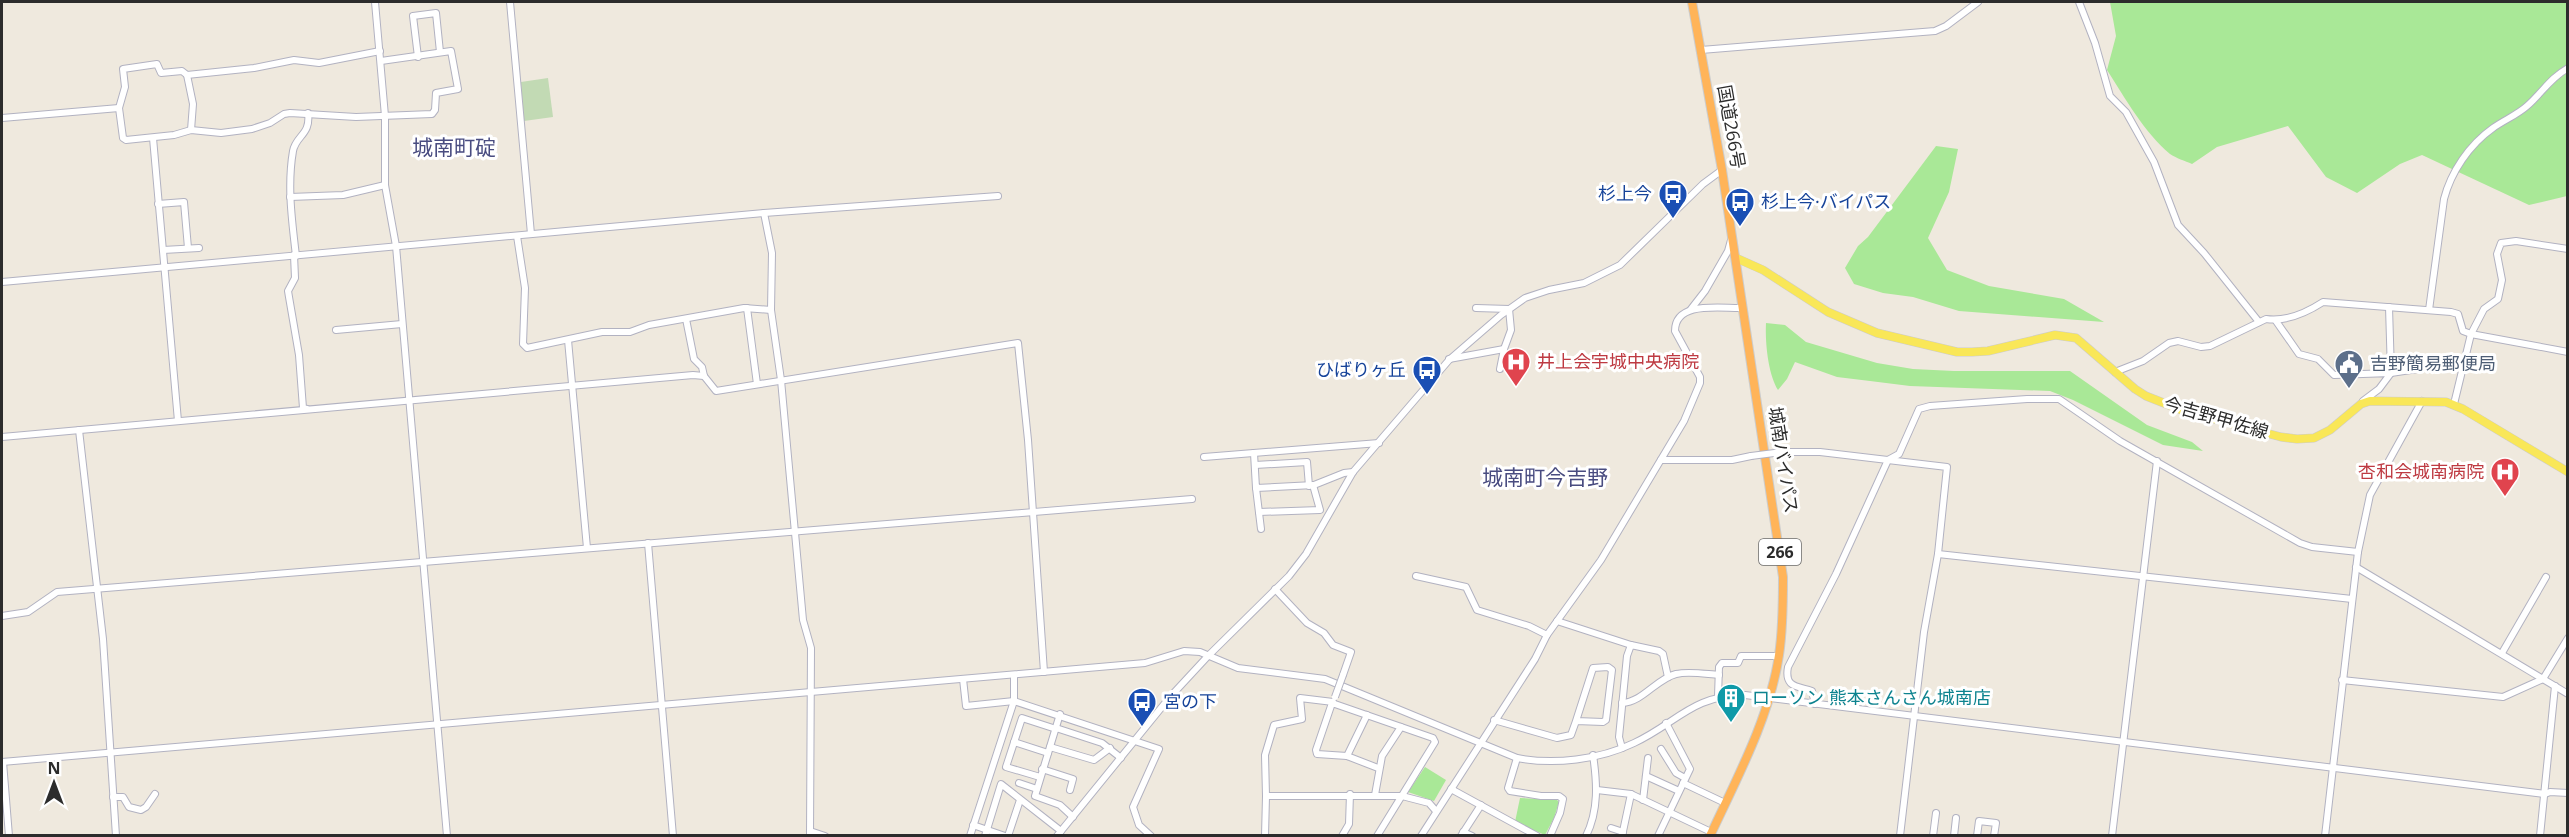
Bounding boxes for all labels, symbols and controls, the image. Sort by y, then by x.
street label: 国道266号 [1713,83,1751,171]
district label: 城南町碇 [412,133,496,161]
bus stop icon: 杉上今 [1657,178,1689,220]
place label: 杉上今 [1598,181,1652,205]
bus stop icon: 杉上今·バイパス [1724,186,1756,228]
place label: 杉上今·バイパス [1761,189,1891,213]
hospital icon: 井上会宇城中央病院 [1500,346,1532,388]
public building icon: 吉野簡易郵便局 [2333,348,2365,390]
place label: 井上会宇城中央病院 [1537,349,1699,373]
place label: 吉野簡易郵便局 [2370,351,2496,375]
bus stop icon: ひばりヶ丘 [1411,354,1443,396]
place label: ひばりヶ丘 [1316,357,1406,381]
street label: 今吉野甲佐線 [2161,391,2271,443]
street label: 城南バイパス [1764,405,1804,515]
hospital icon: 杏和会城南病院 [2489,456,2521,498]
place label: 杏和会城南病院 [2358,459,2484,483]
district label: 城南町今吉野 [1482,463,1608,491]
road number: 266 [1759,539,1801,565]
building icon: ローソン 熊本さんさん城南店 [1715,682,1747,724]
place label: ローソン 熊本さんさん城南店 [1752,685,1991,709]
bus stop icon: 宮の下 [1126,686,1158,728]
place label: 宮の下 [1163,689,1217,713]
north arrow [24,753,84,813]
text: N [47,757,61,779]

